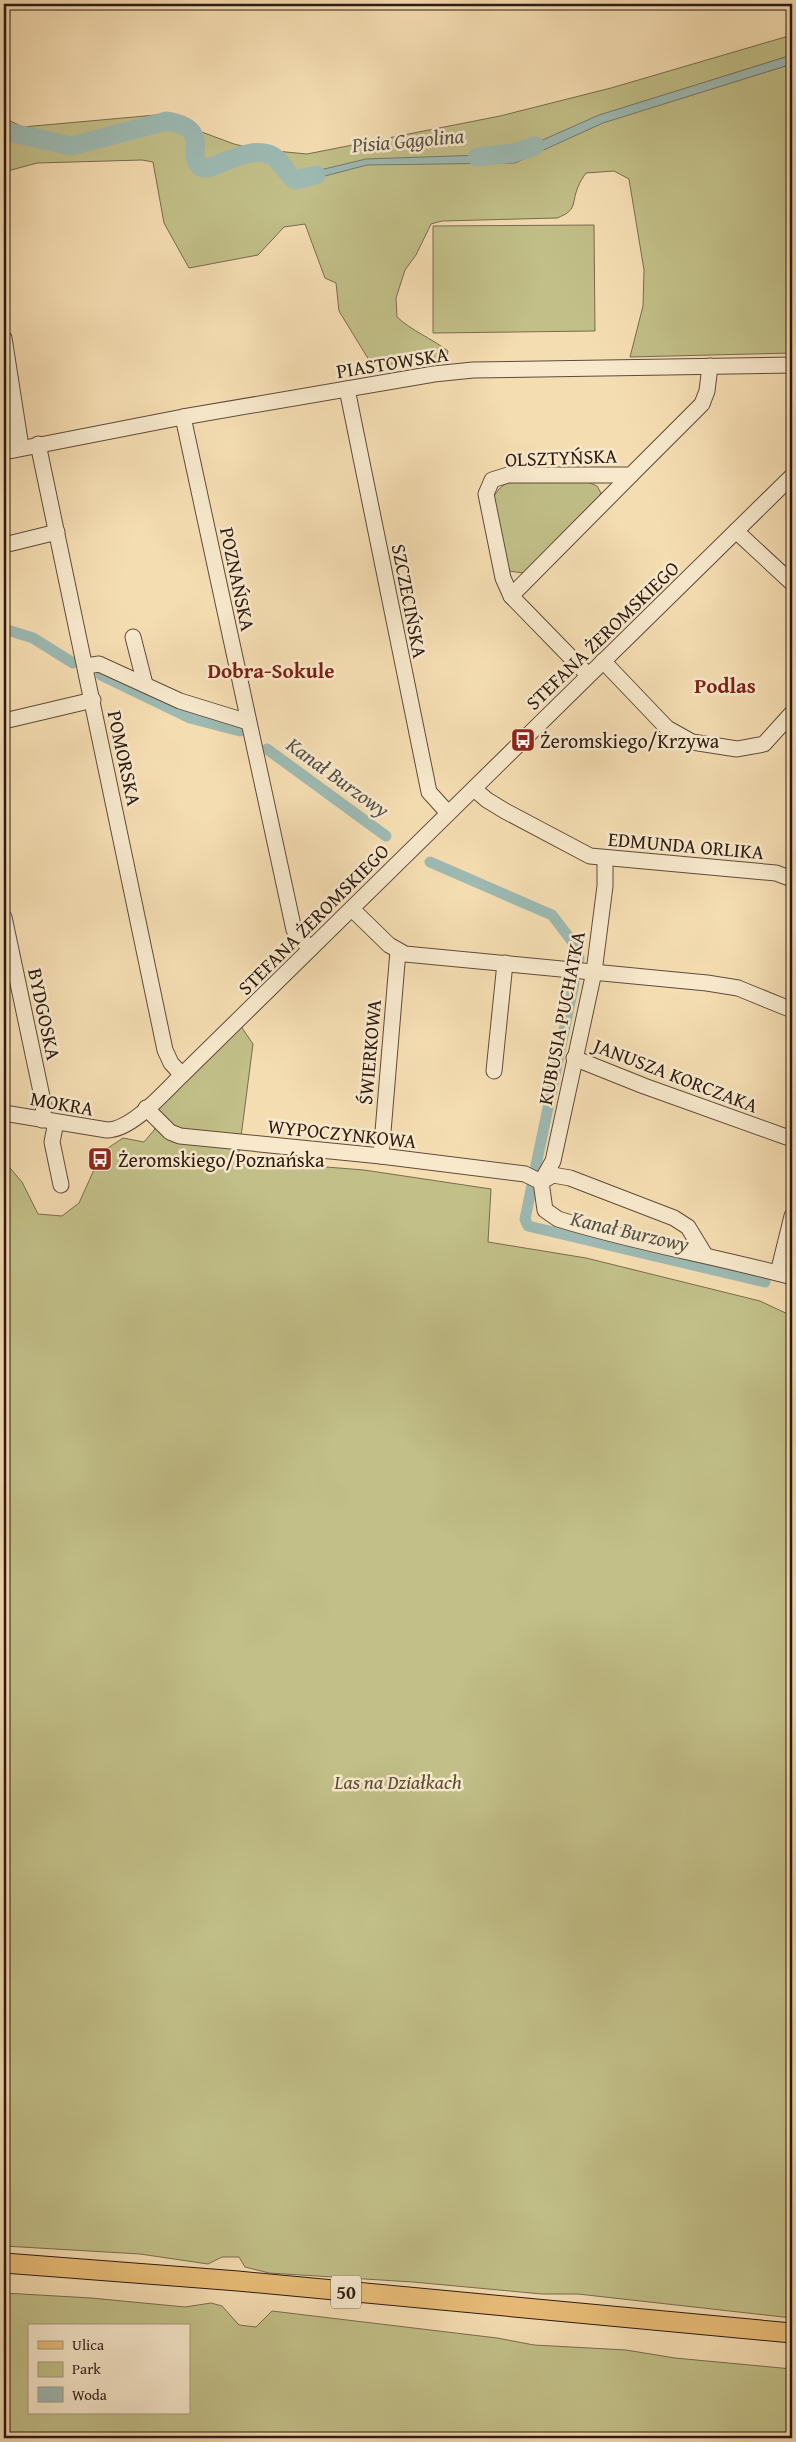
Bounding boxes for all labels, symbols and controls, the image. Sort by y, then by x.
water label: Pisia Gągolina [350,120,466,160]
street label: PIASTOWSKA [334,339,450,385]
street label: OLSZTYŃSKA [504,441,618,473]
street label: POZNAŃSKA [213,524,263,634]
street label: SZCZECIŃSKA [385,541,435,661]
street label: STEFANA ŻEROMSKIEGO [519,554,685,716]
district label: Dobra-Sokule [207,655,335,686]
district label: Podlas [694,670,756,701]
street label: POMORSKA [101,708,149,808]
place label: Żeromskiego/Krzywa [540,726,720,755]
bus stop icon: Żeromskiego/Krzywa [510,727,536,753]
water label: Kanał Burzowy [279,728,396,825]
street label: EDMUNDA ORLIKA [607,824,765,866]
street label: STEFANA ŻEROMSKIEGO [231,837,395,1001]
street label: KUBUSIA PUCHATKA [530,929,592,1107]
street label: BYDGOSKA [21,965,69,1063]
street label: ŚWIERKOWA [350,998,388,1106]
street label: JANUSZA KORCZAKA [587,1029,762,1120]
street label: MOKRA [28,1083,96,1123]
street label: WYPOCZYNKOWA [266,1111,418,1155]
place label: Żeromskiego/Poznańska [118,1145,325,1174]
bus stop icon: Żeromskiego/Poznańska [87,1146,113,1172]
water label: Kanał Burzowy [567,1202,693,1260]
park label: Las na Działkach [333,1767,462,1796]
road number: 50 [331,2276,361,2308]
legend [28,2324,190,2414]
text: Ulica [72,2334,104,2355]
text: Park [72,2358,101,2379]
text: Woda [72,2384,107,2405]

